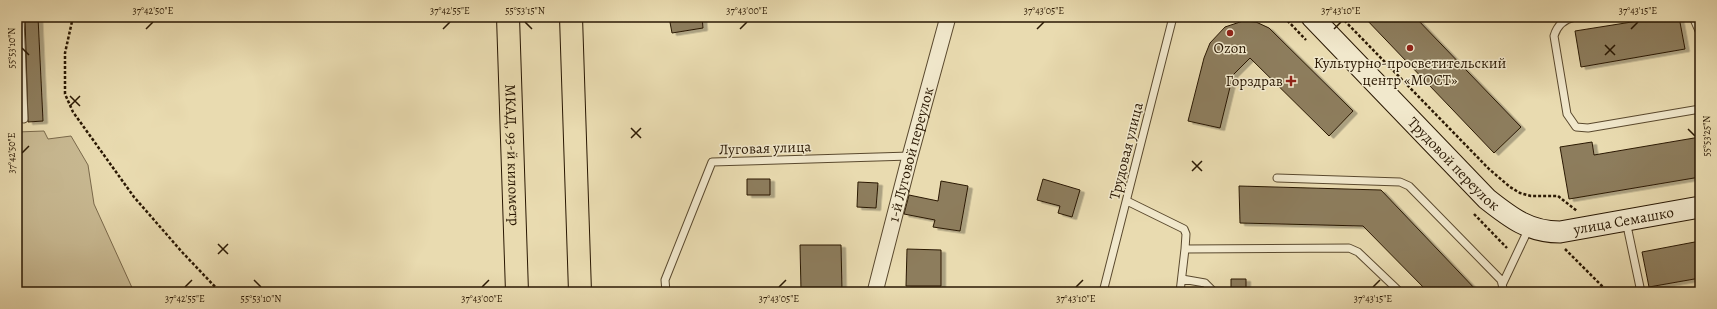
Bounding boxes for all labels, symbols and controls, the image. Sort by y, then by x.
text: 37°42'50"E [133,4,174,17]
text: 37°42'55"E [430,4,470,17]
text: 55°53'15"N [505,4,545,17]
text: 37°43'00"E [726,4,768,17]
text: 37°43'05"E [1024,4,1064,17]
text: 37°43'10"E [1321,4,1361,17]
text: 37°43'15"E [1619,4,1657,17]
text: 55°53'10"N [5,28,18,68]
marker: Ozon [1225,28,1235,38]
place label: Ozon [1214,38,1246,58]
marker: Культурно-просветительский центр «МОСТ» [1405,43,1415,53]
place label: Культурно-просветительский центр «МОСТ» [1314,53,1506,90]
place label: Горздрав [1225,71,1283,91]
marker: Горздрав [1286,76,1296,86]
street label: МКАД, 93-й километр [500,84,525,226]
street label: 1-й Луговой переулок [883,85,938,224]
street label: Трудовая улица [1104,100,1148,202]
street label: Трудовой переулок [1403,113,1504,215]
text: 55°53'25"N [1700,115,1713,157]
text: 37°42'50"E [5,132,18,173]
street label: Луговая улица [718,136,812,160]
street label: улица Семашко [1571,202,1675,240]
text: 37°42'55"E [165,292,205,305]
text: 55°53'10"N [241,292,281,305]
text: 37°43'00"E [461,292,503,305]
text: 37°43'05"E [759,292,799,305]
text: 37°43'10"E [1056,292,1096,305]
text: 37°43'15"E [1354,292,1392,305]

